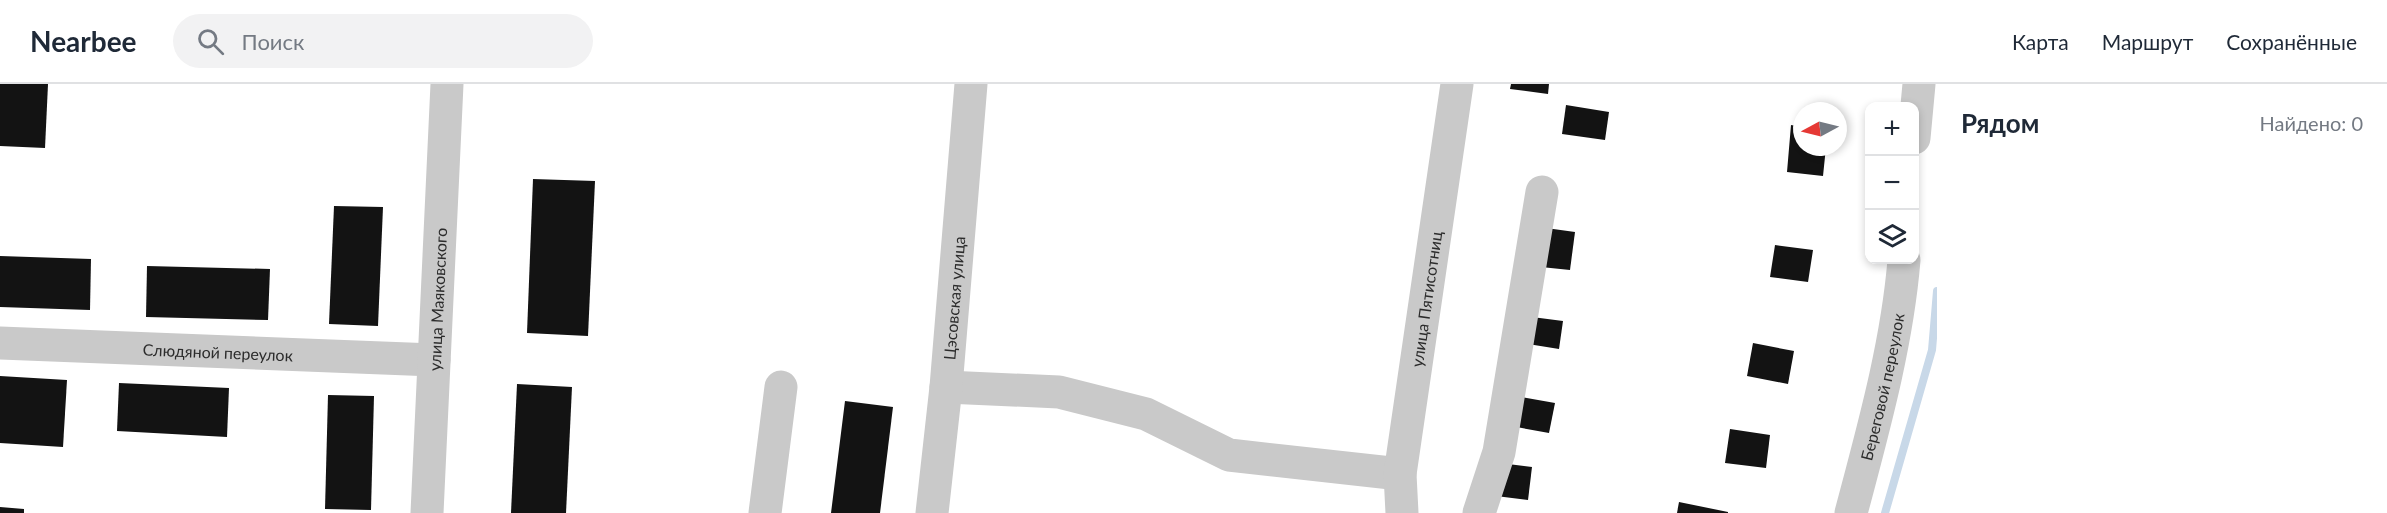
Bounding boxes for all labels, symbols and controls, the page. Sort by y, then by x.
search box [173,14,593,68]
text: Nearbee [30,24,137,58]
icon: search [194,25,227,58]
text: Поиск [242,28,304,55]
text: Карта [2012,29,2069,54]
text: Маршрут [2102,29,2193,54]
text: Сохранённые [2226,29,2357,54]
north arrow [1793,102,1847,156]
map controls [1865,102,1919,264]
button: + [1865,102,1919,156]
text: Рядом [1961,107,2039,139]
text: Найдено: 0 [2260,111,2363,135]
button: − [1865,156,1919,210]
button: layers [1865,210,1919,264]
street label: улица Маяковского [424,227,450,371]
street label: улица Пятисотниц [1406,230,1445,368]
street label: Цэсовская улица [939,235,968,361]
street label: Береговой переулок [1856,311,1907,462]
street label: Слюдяной переулок [142,339,294,364]

